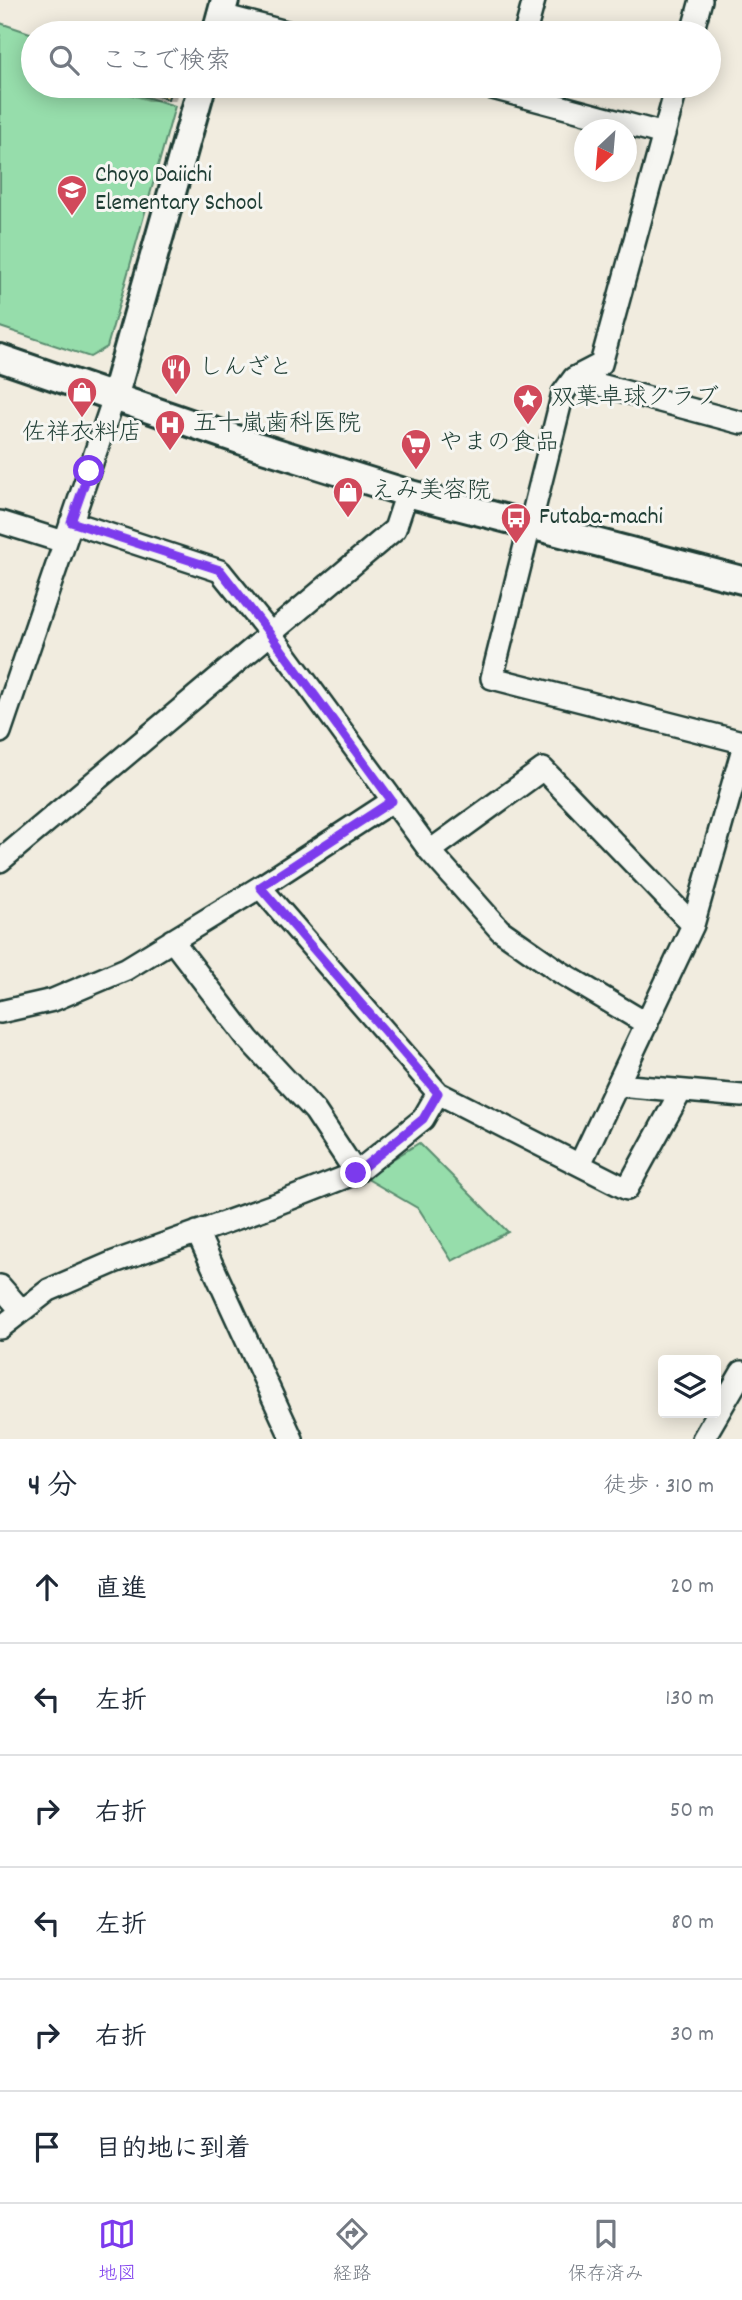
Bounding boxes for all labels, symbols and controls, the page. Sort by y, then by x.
search box [21,21,721,98]
icon: search [45,41,83,79]
text: ここで検索 [101,44,231,81]
north arrow [574,119,637,182]
place label: Choyo Daiichi Elementary School [95,159,263,221]
school or university icon: Choyo Daiichi Elementary School [55,173,89,217]
restaurant icon: しんざと [159,352,193,396]
place label: しんざと [199,352,293,386]
shop icon: 佐祥衣料店 [65,375,99,419]
place icon: 双葉卓球クラブ [511,382,545,426]
place label: 双葉卓球クラブ [551,382,719,416]
hospital icon: 五十嵐歯科医院 [153,408,187,452]
place label: 五十嵐歯科医院 [193,408,361,442]
place label: 佐祥衣料店 [22,417,142,451]
supermarket icon: やまの食品 [399,427,433,471]
place label: やまの食品 [439,427,559,461]
route start [73,455,104,486]
shop icon: えみ美容院 [331,475,365,519]
place label: えみ美容院 [371,475,491,509]
bus stop icon: Futaba-machi [499,501,533,545]
place label: Futaba-machi [539,501,663,535]
route end [340,1157,371,1188]
map controls [658,1355,721,1418]
button: layers [658,1355,721,1418]
text: 4 分 [28,1467,77,1510]
text: 徒歩 · 310 m [603,1471,714,1504]
icon: ahead [28,1568,66,1606]
text: 20 m [670,1571,714,1604]
text: 直進 [95,1572,147,1609]
icon: left [28,1680,66,1718]
text: 130 m [665,1683,714,1716]
text: 左折 [95,1684,147,1721]
icon: right [28,1792,66,1830]
text: 50 m [670,1795,714,1828]
text: 右折 [95,1796,147,1833]
icon: left [28,1904,66,1942]
text: 80 m [671,1907,714,1940]
text: 左折 [95,1908,147,1945]
icon: right [28,2016,66,2054]
text: 30 m [670,2019,714,2052]
text: 右折 [95,2020,147,2057]
icon: arrive [28,2128,66,2166]
text: 目的地に到着 [95,2132,251,2169]
tab: 地図 [98,2215,136,2289]
tab: 経路 [333,2215,371,2289]
tab: 保存済み [568,2215,644,2289]

